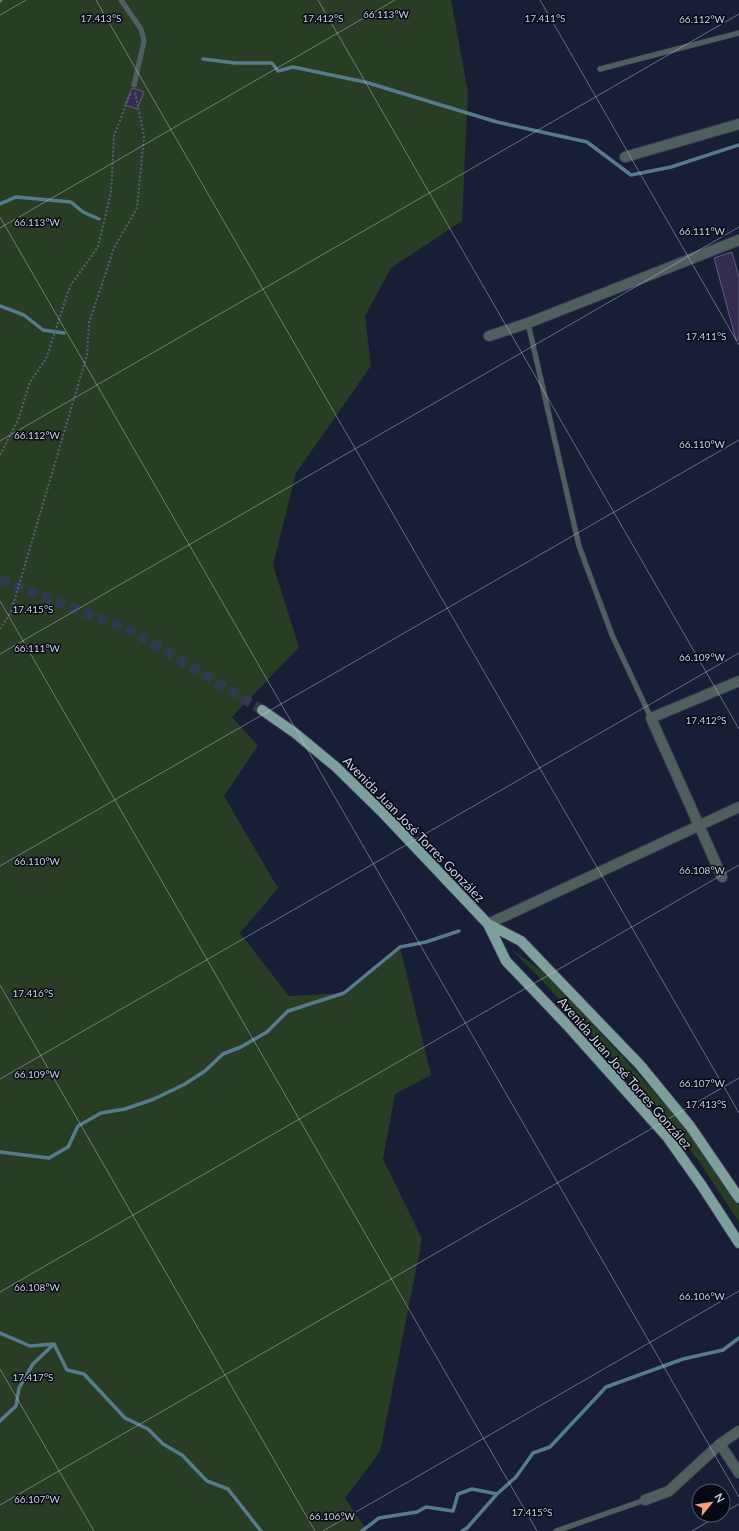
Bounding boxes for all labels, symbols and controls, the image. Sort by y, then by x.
text: 66.113°W [363,8,410,20]
text: 17.413°S [81,12,121,24]
text: 17.412°S [303,12,343,24]
text: 17.411°S [525,12,565,24]
text: 66.112°W [679,13,726,25]
text: 66.113°W [14,216,61,228]
text: 66.111°W [679,225,726,237]
text: 17.411°S [686,330,726,342]
text: 66.112°W [14,429,61,441]
text: 66.110°W [679,438,726,450]
text: 17.415°S [13,603,53,615]
text: 66.111°W [14,642,61,654]
text: 66.109°W [679,651,726,663]
text: 17.412°S [686,714,726,726]
street label: Avenida Juan José Torres González [340,753,488,905]
text: 66.110°W [14,855,61,867]
text: 66.108°W [679,864,726,876]
text: 17.416°S [13,987,53,999]
street label: Avenida Juan José Torres González [554,994,696,1153]
text: 66.109°W [14,1068,61,1080]
text: 66.107°W [679,1077,726,1089]
text: 17.413°S [686,1098,726,1110]
text: 66.108°W [14,1281,61,1293]
text: 66.106°W [679,1290,726,1302]
text: 17.417°S [13,1371,53,1383]
north arrow [691,1483,731,1523]
text: N [712,1491,728,1505]
text: 66.107°W [14,1493,61,1505]
text: 17.415°S [512,1506,552,1518]
text: 66.106°W [309,1510,356,1522]

